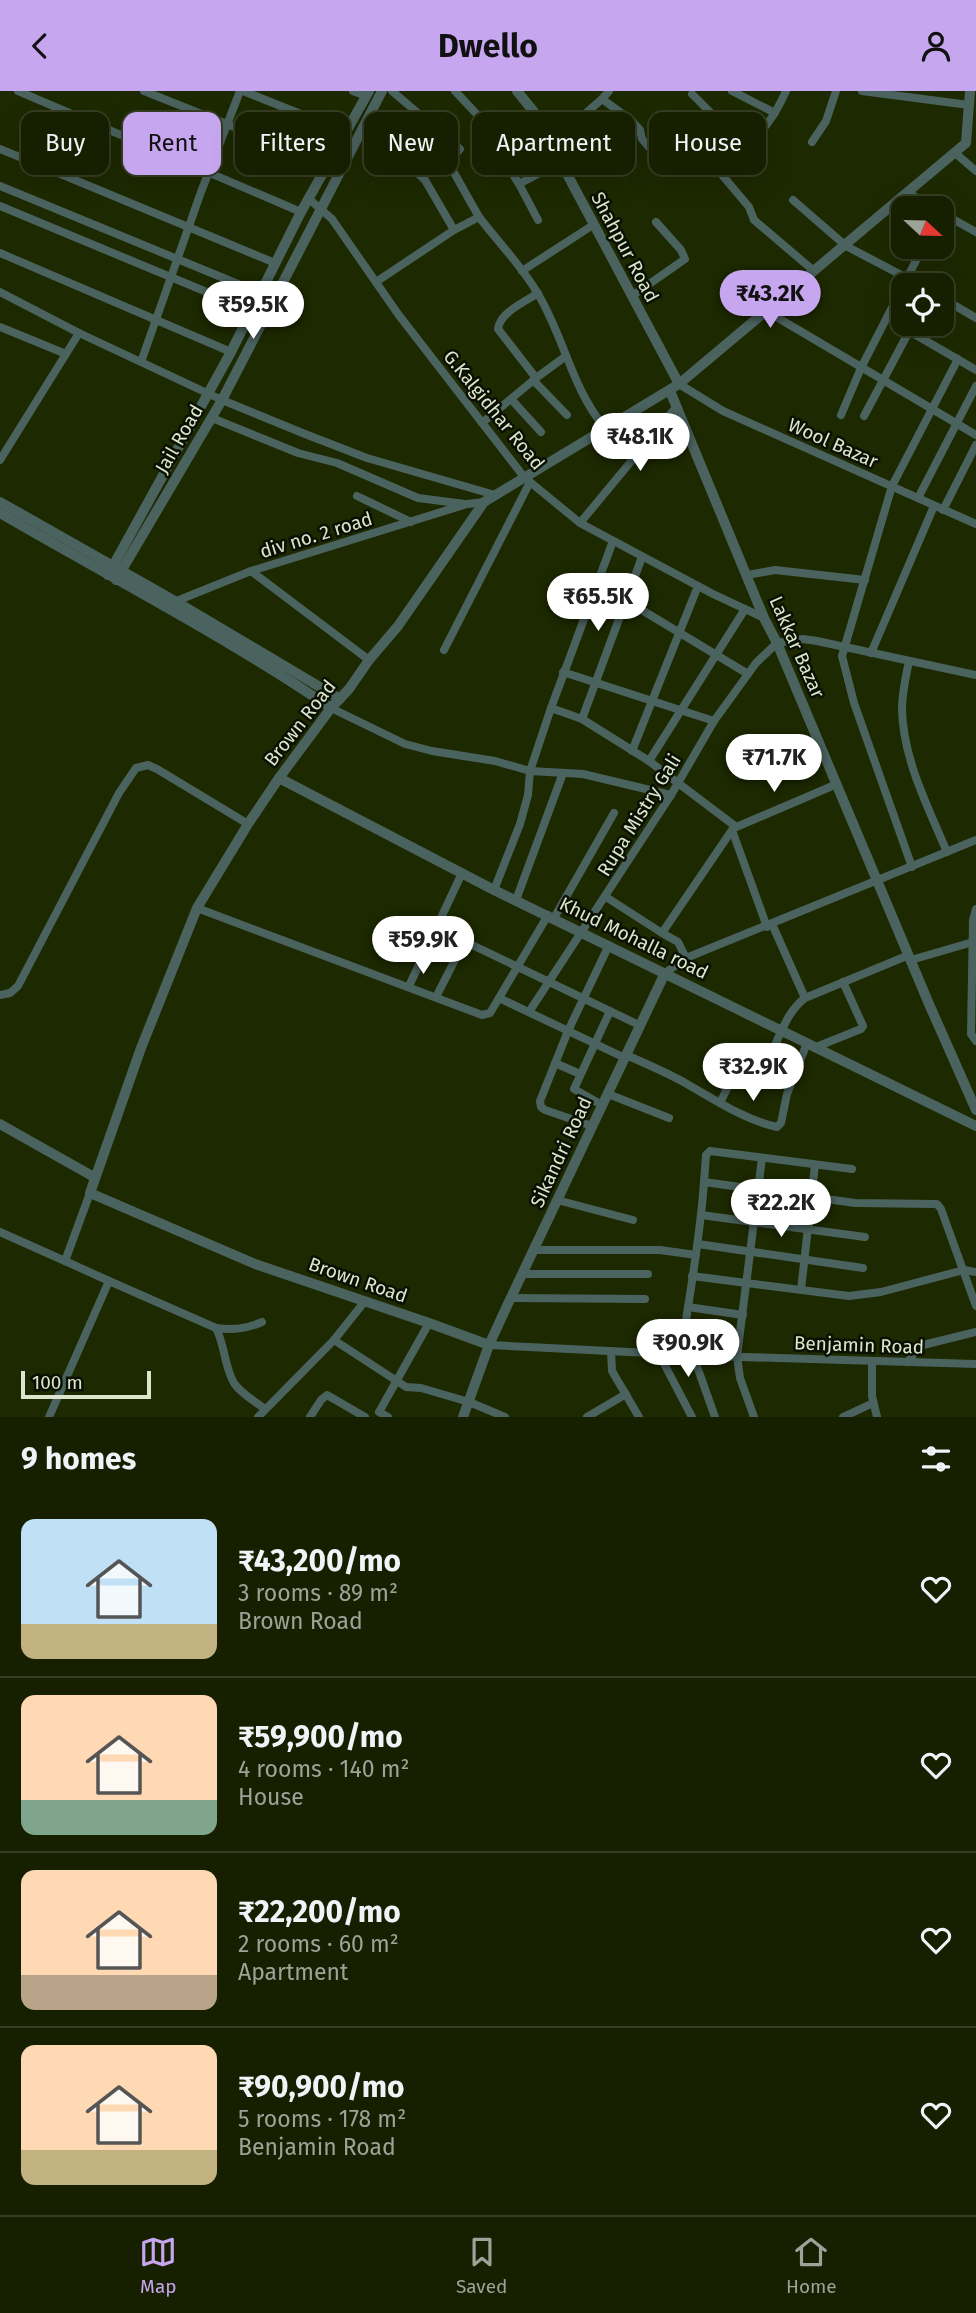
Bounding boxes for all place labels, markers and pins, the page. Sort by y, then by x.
pin: ₹43.2K [713,271,827,330]
pin: ₹59.5K [196,281,310,341]
pin: ₹48.1K [583,413,697,473]
pin: ₹65.5K [541,573,655,633]
pin: ₹71.7K [717,735,831,794]
pin: ₹59.9K [366,917,480,976]
pin: ₹32.9K [696,1044,810,1103]
pin: ₹22.2K [724,1179,838,1239]
pin: ₹90.9K [631,1319,745,1379]

